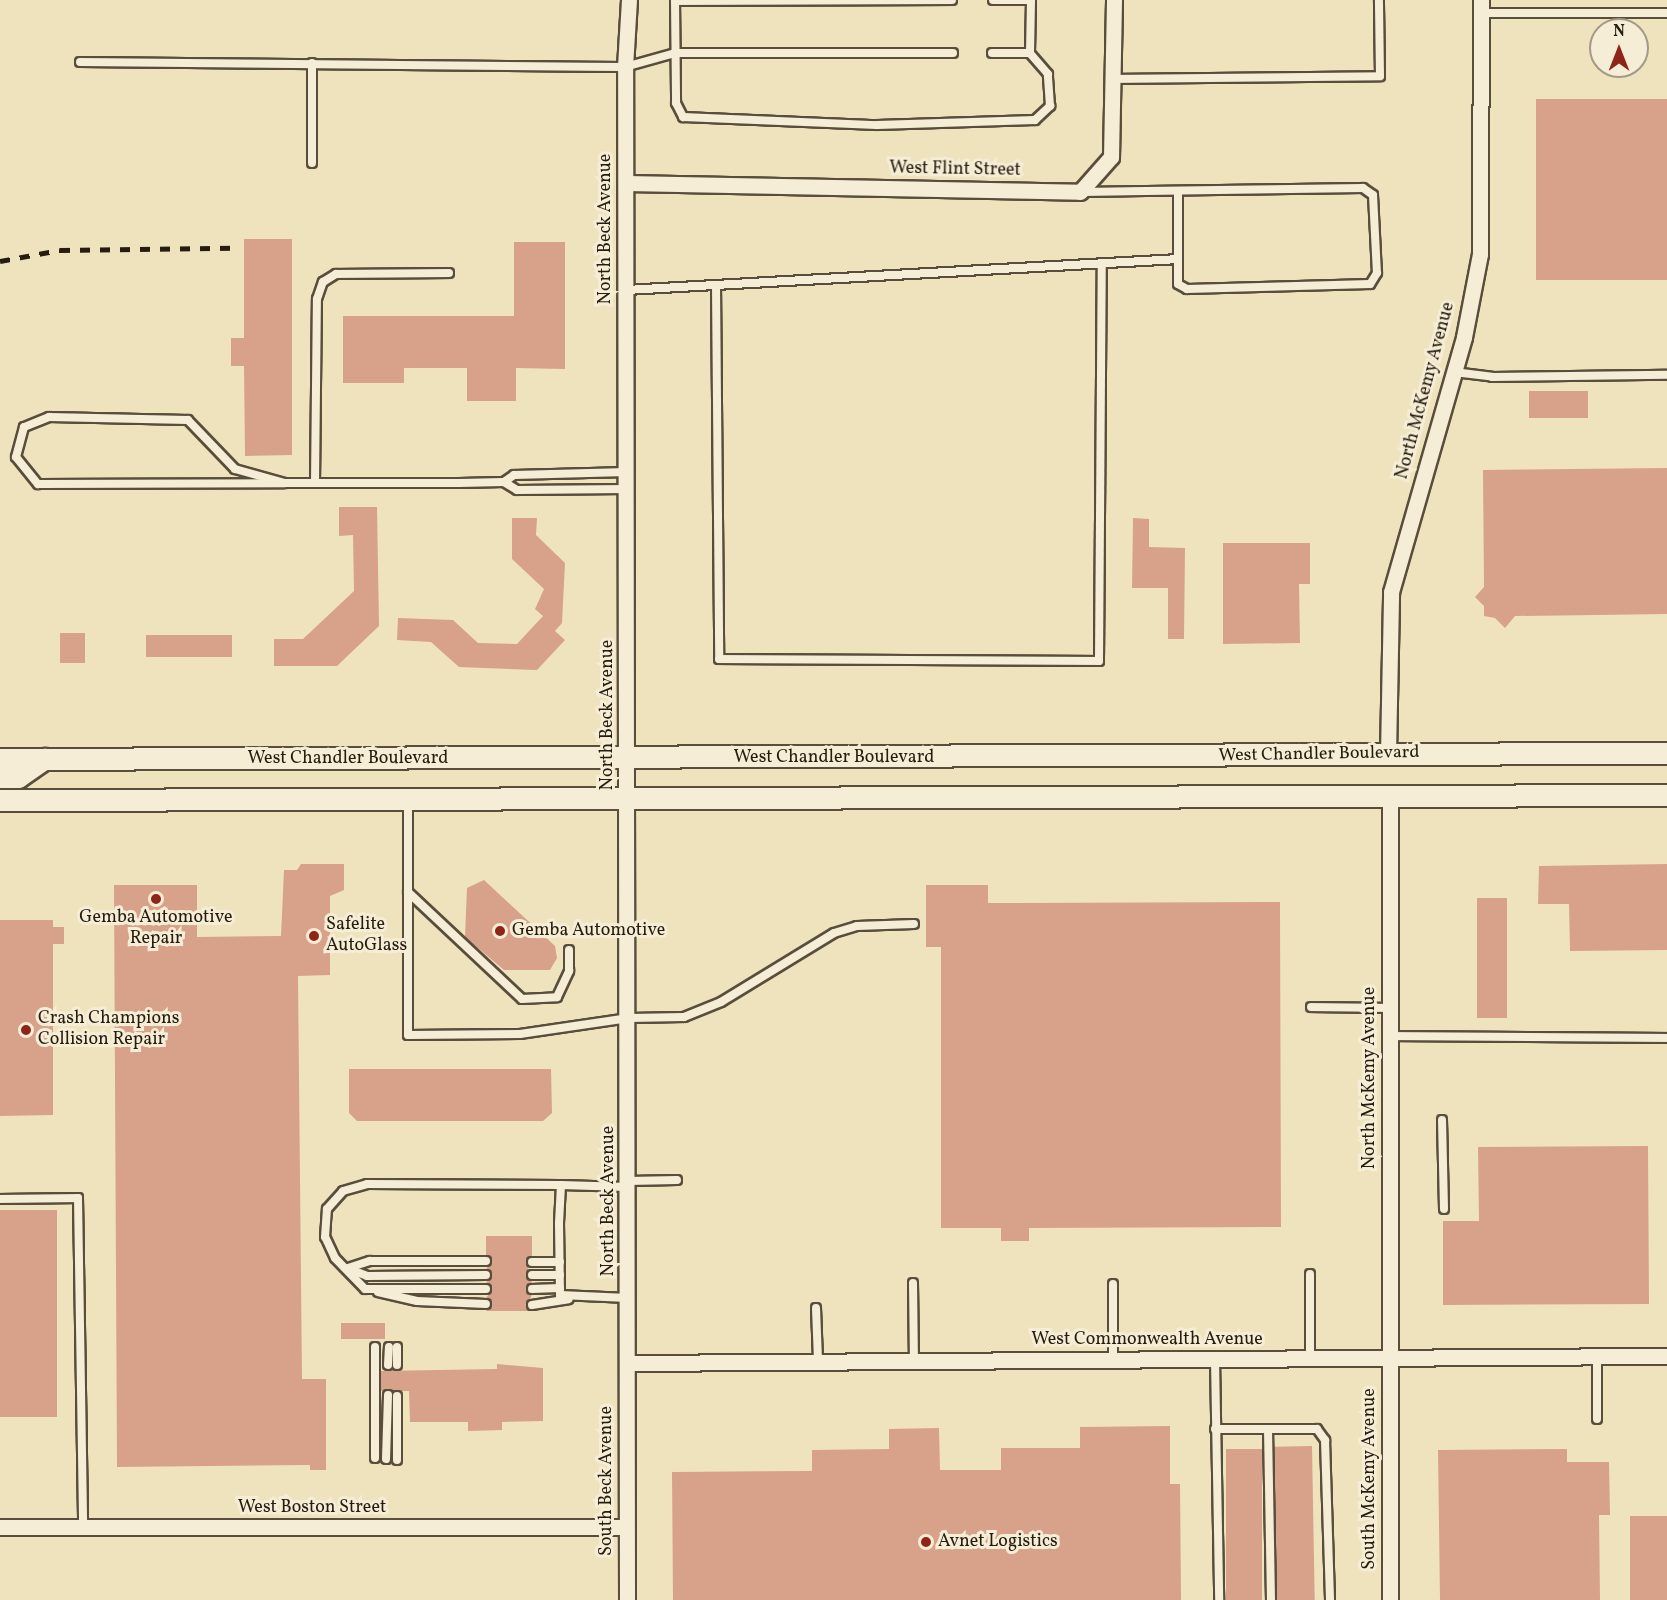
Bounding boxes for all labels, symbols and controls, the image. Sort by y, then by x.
north arrow [1589,18,1649,78]
text: N [1613,21,1625,43]
street label: North Beck Avenue [595,154,617,304]
street label: West Flint Street [889,158,1021,182]
street label: North McKemy Avenue [1392,300,1460,482]
street label: North Beck Avenue [597,640,619,790]
street label: West Chandler Boulevard [1218,742,1420,768]
street label: West Chandler Boulevard [733,747,935,769]
street label: West Chandler Boulevard [247,748,449,770]
marker: Gemba Automotive Repair [149,892,163,906]
place label: Gemba Automotive Repair [79,908,233,950]
place label: Safelite AutoGlass [326,915,407,958]
place label: Gemba Automotive [512,920,665,942]
marker: Gemba Automotive [493,924,507,938]
marker: Safelite AutoGlass [307,929,321,943]
street label: North McKemy Avenue [1359,986,1381,1170]
place label: Crash Champions Collision Repair [38,1009,179,1052]
marker: Crash Champions Collision Repair [19,1023,33,1037]
street label: North Beck Avenue [598,1126,620,1276]
street label: West Commonwealth Avenue [1031,1329,1263,1351]
street label: South McKemy Avenue [1359,1388,1381,1570]
street label: South Beck Avenue [596,1406,618,1556]
street label: West Boston Street [238,1497,386,1519]
place label: Avnet Logistics [938,1531,1058,1553]
marker: Avnet Logistics [919,1535,933,1549]

